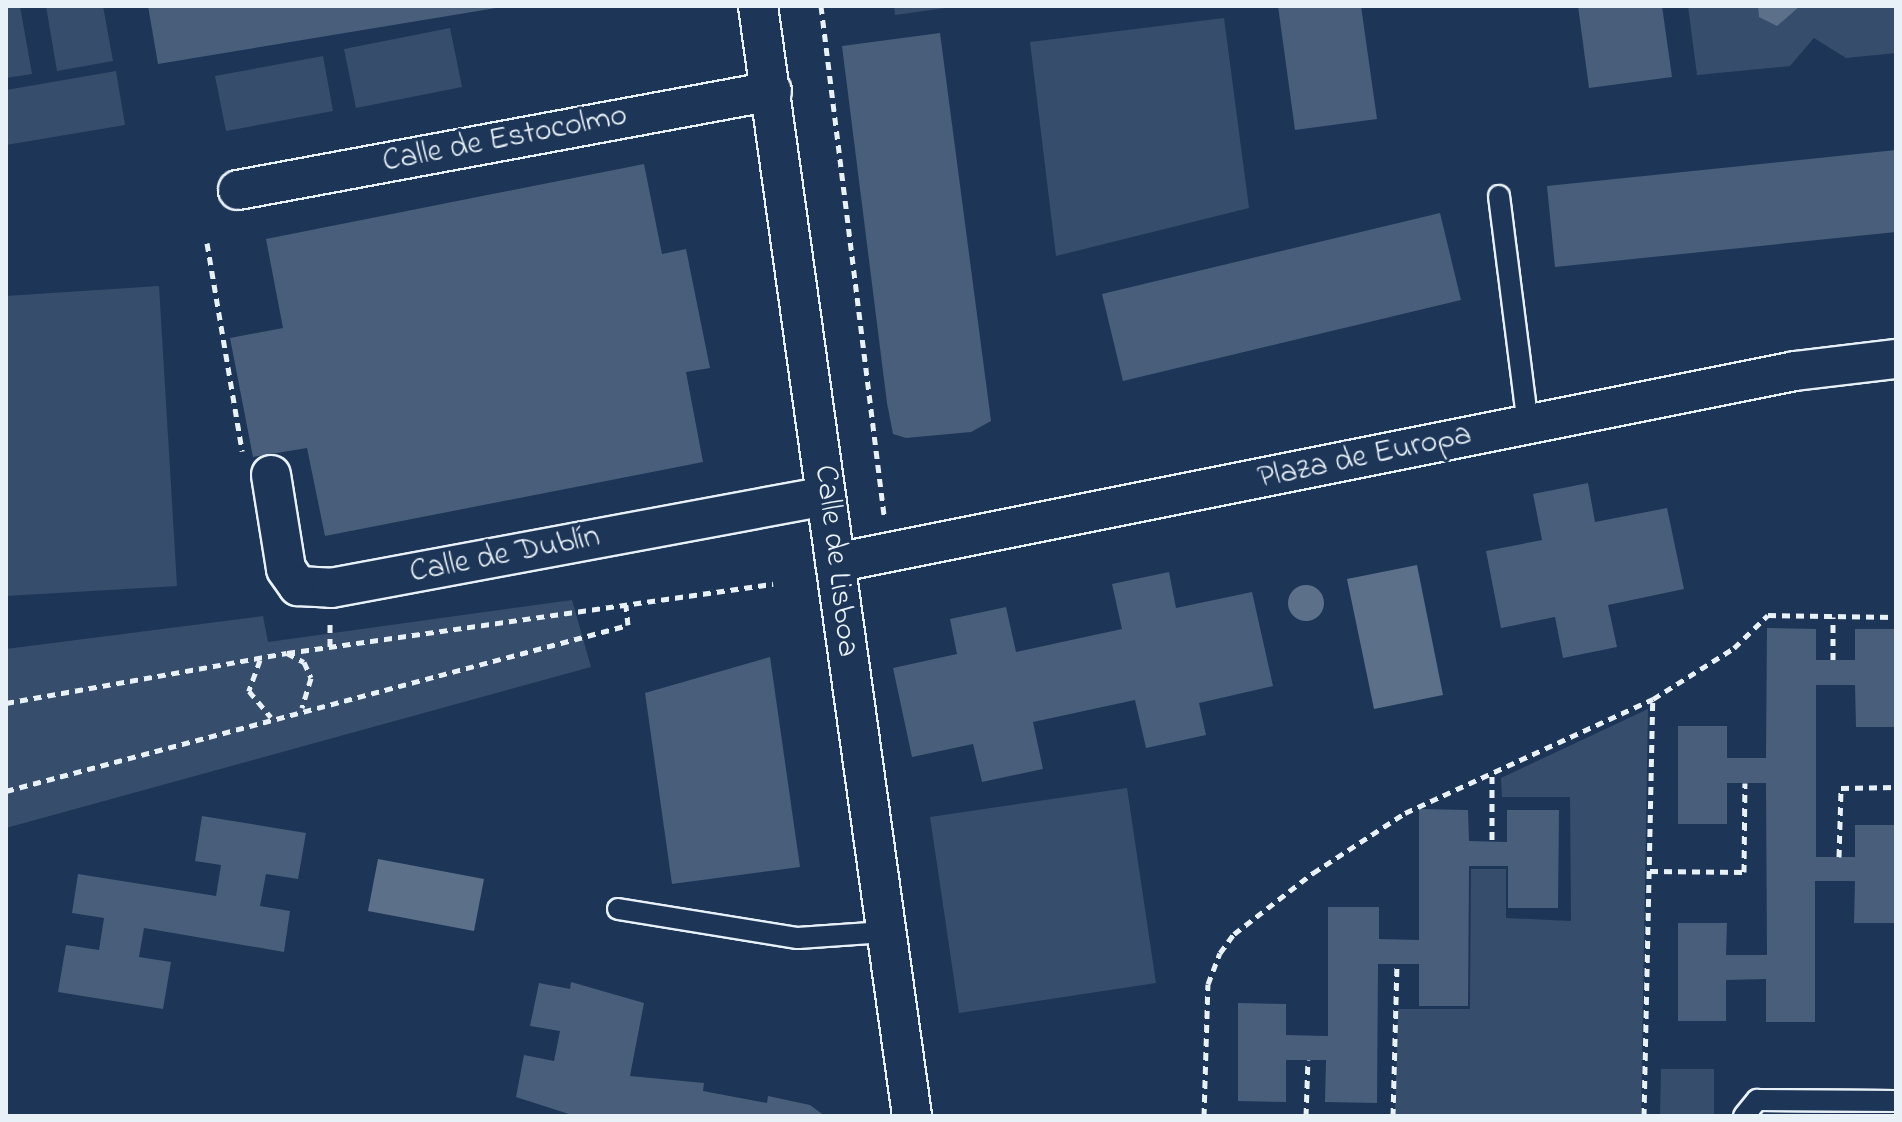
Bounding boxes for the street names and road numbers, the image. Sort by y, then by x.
street label: Calle de Estocolmo [380,97,630,183]
street label: Plaza de Europa [1255,417,1475,499]
street label: Calle de Lisboa [804,463,866,659]
street label: Calle de Dublín [407,519,603,593]

